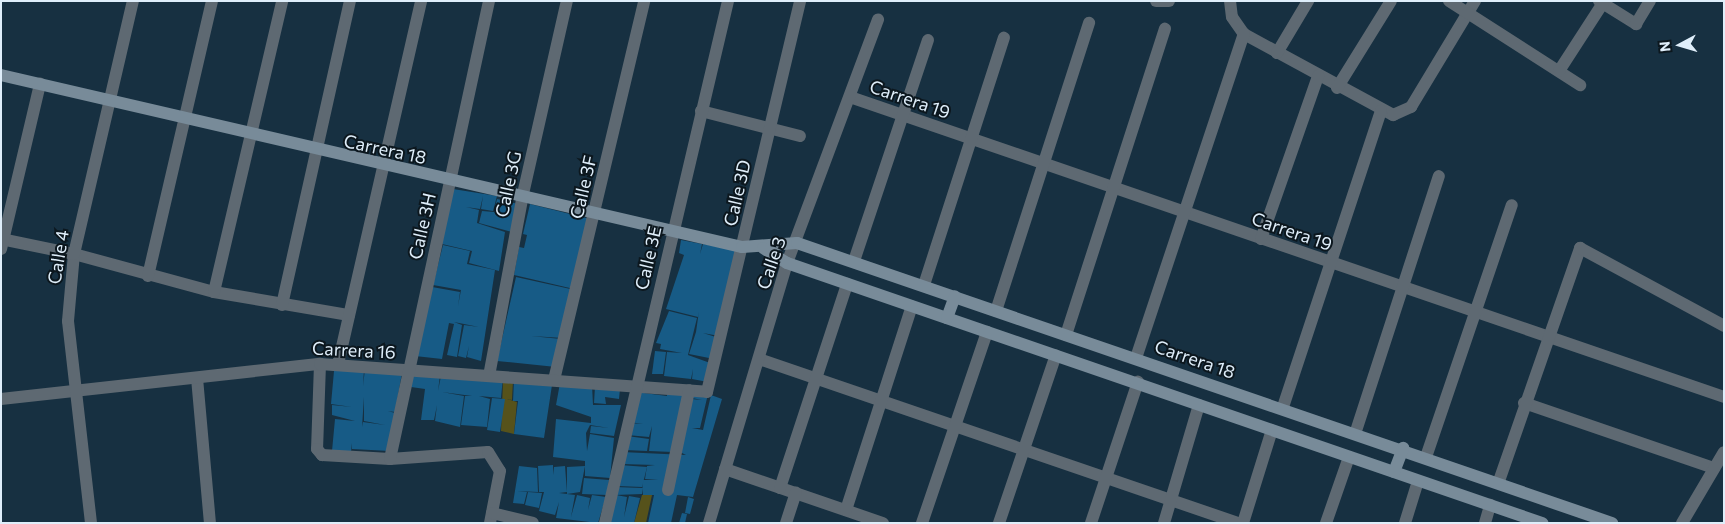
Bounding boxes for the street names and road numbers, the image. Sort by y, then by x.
street label: Carrera 19 [867,75,953,123]
street label: Carrera 18 [342,130,428,168]
street label: Calle 3G [490,149,526,219]
street label: Calle 3F [565,153,601,221]
street label: Calle 3D [719,158,755,228]
street label: Calle 3H [404,191,440,261]
street label: Carrera 19 [1249,207,1335,255]
street label: Calle 3E [630,224,666,292]
street label: Calle 4 [43,228,73,286]
street label: Calle 3 [752,234,790,292]
street label: Carrera 18 [1152,335,1238,383]
street label: Carrera 16 [312,337,396,363]

